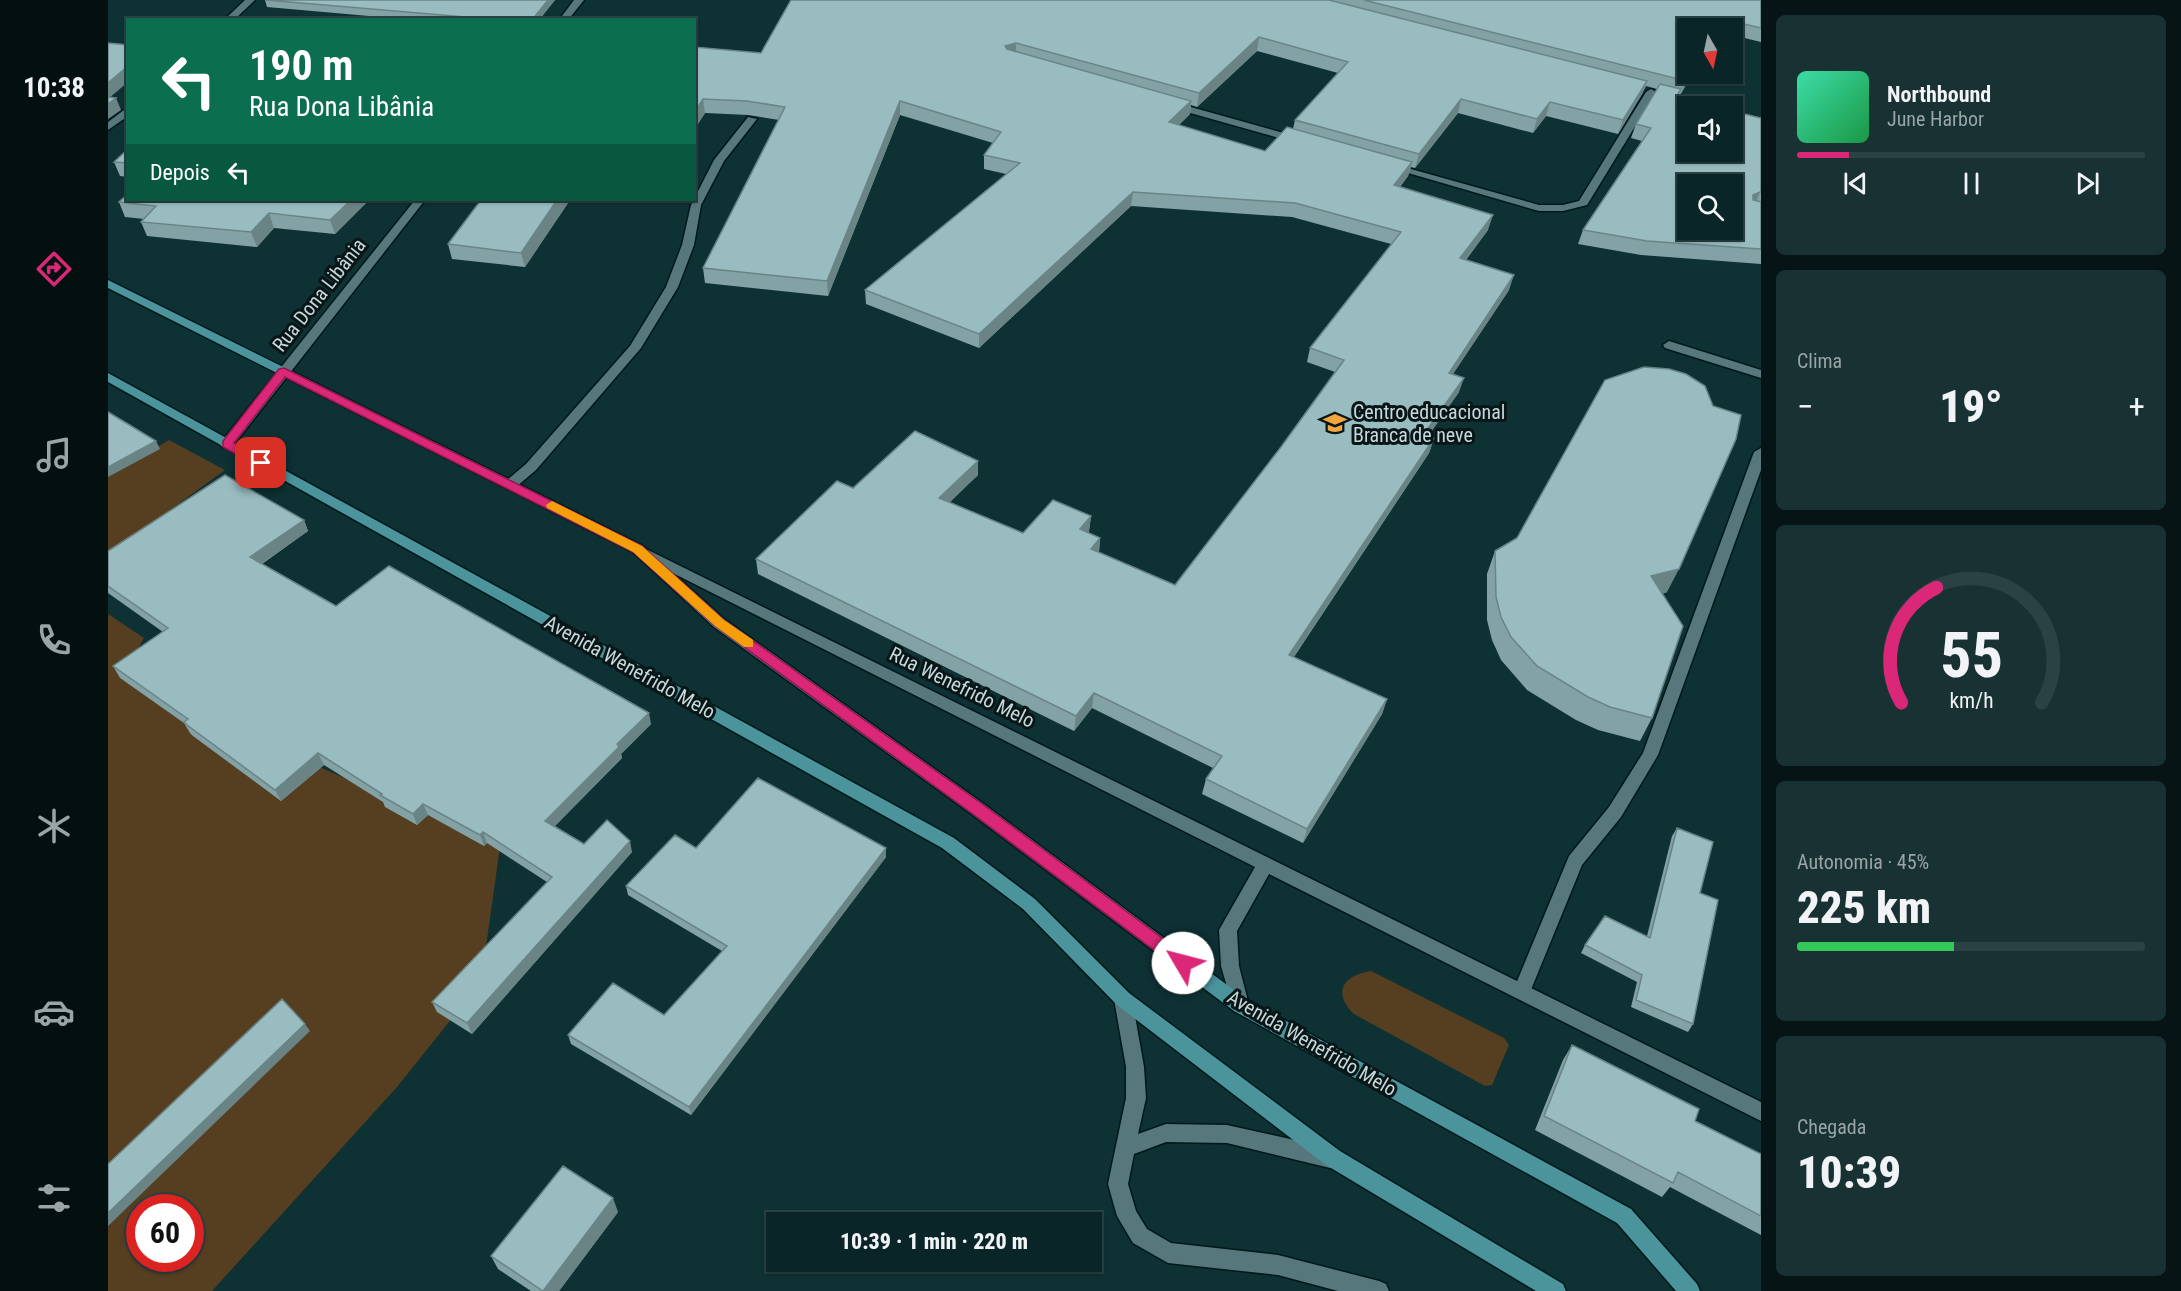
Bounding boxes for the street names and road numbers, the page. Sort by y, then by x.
street label: Rua Dona Libânia [267,234,371,356]
street label: Avenida Wenefrido Melo [541,610,719,724]
street label: Rua Wenefrido Melo [886,641,1038,733]
street label: Avenida Wenefrido Melo [1223,985,1401,1101]

